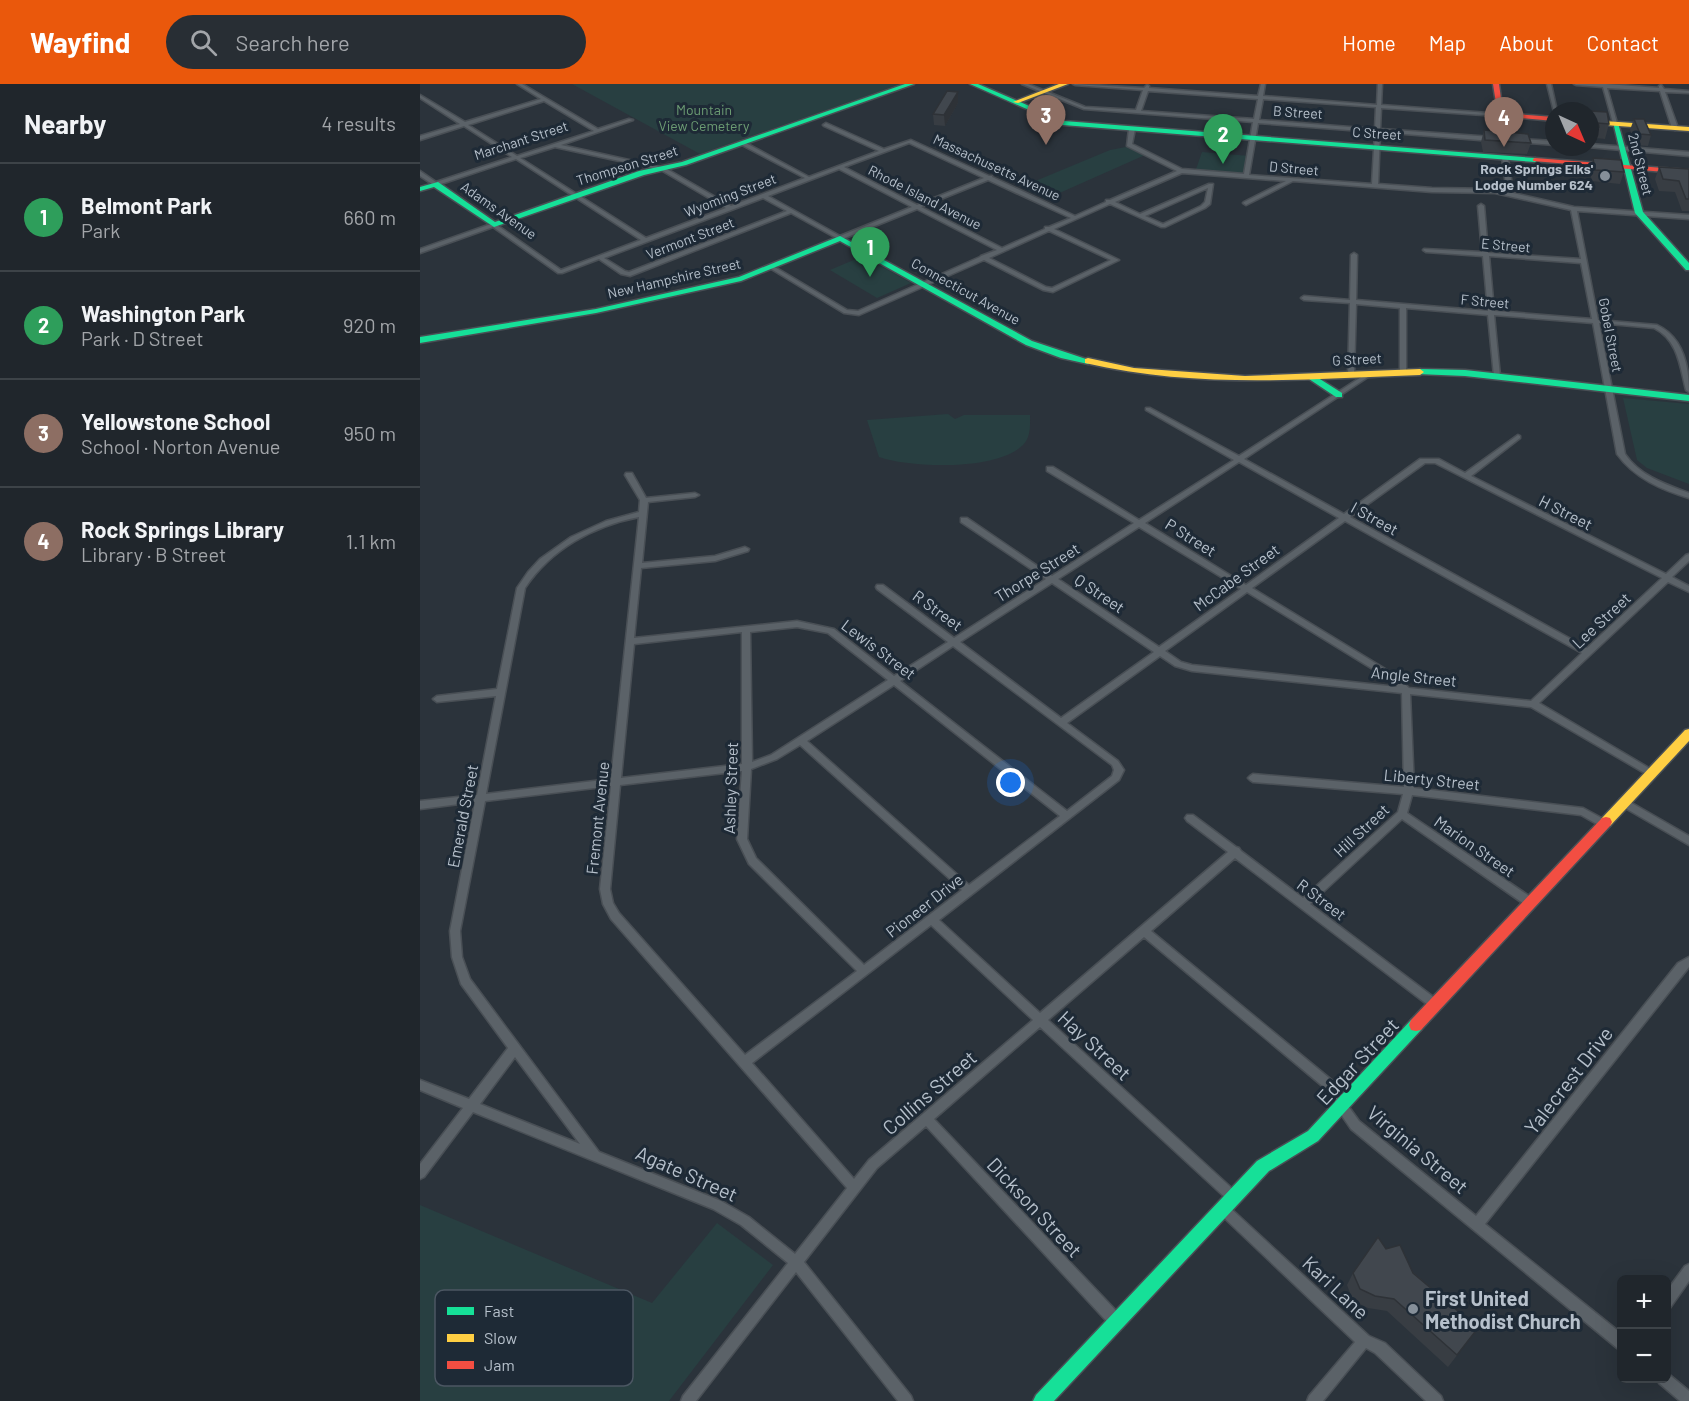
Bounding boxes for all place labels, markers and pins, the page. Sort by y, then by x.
pin: 3 [1026,95,1066,145]
pin: 4 [1484,98,1524,147]
pin: 2 [1204,115,1242,164]
place label: Rock Springs Elks' Lodge Number 624 [1475,160,1594,193]
marker: Rock Springs Elks' Lodge Number 624 [1598,169,1612,183]
pin: 1 [850,228,890,277]
place label: First United Methodist Church [1425,1286,1581,1333]
marker: First United Methodist Church [1406,1302,1420,1316]

